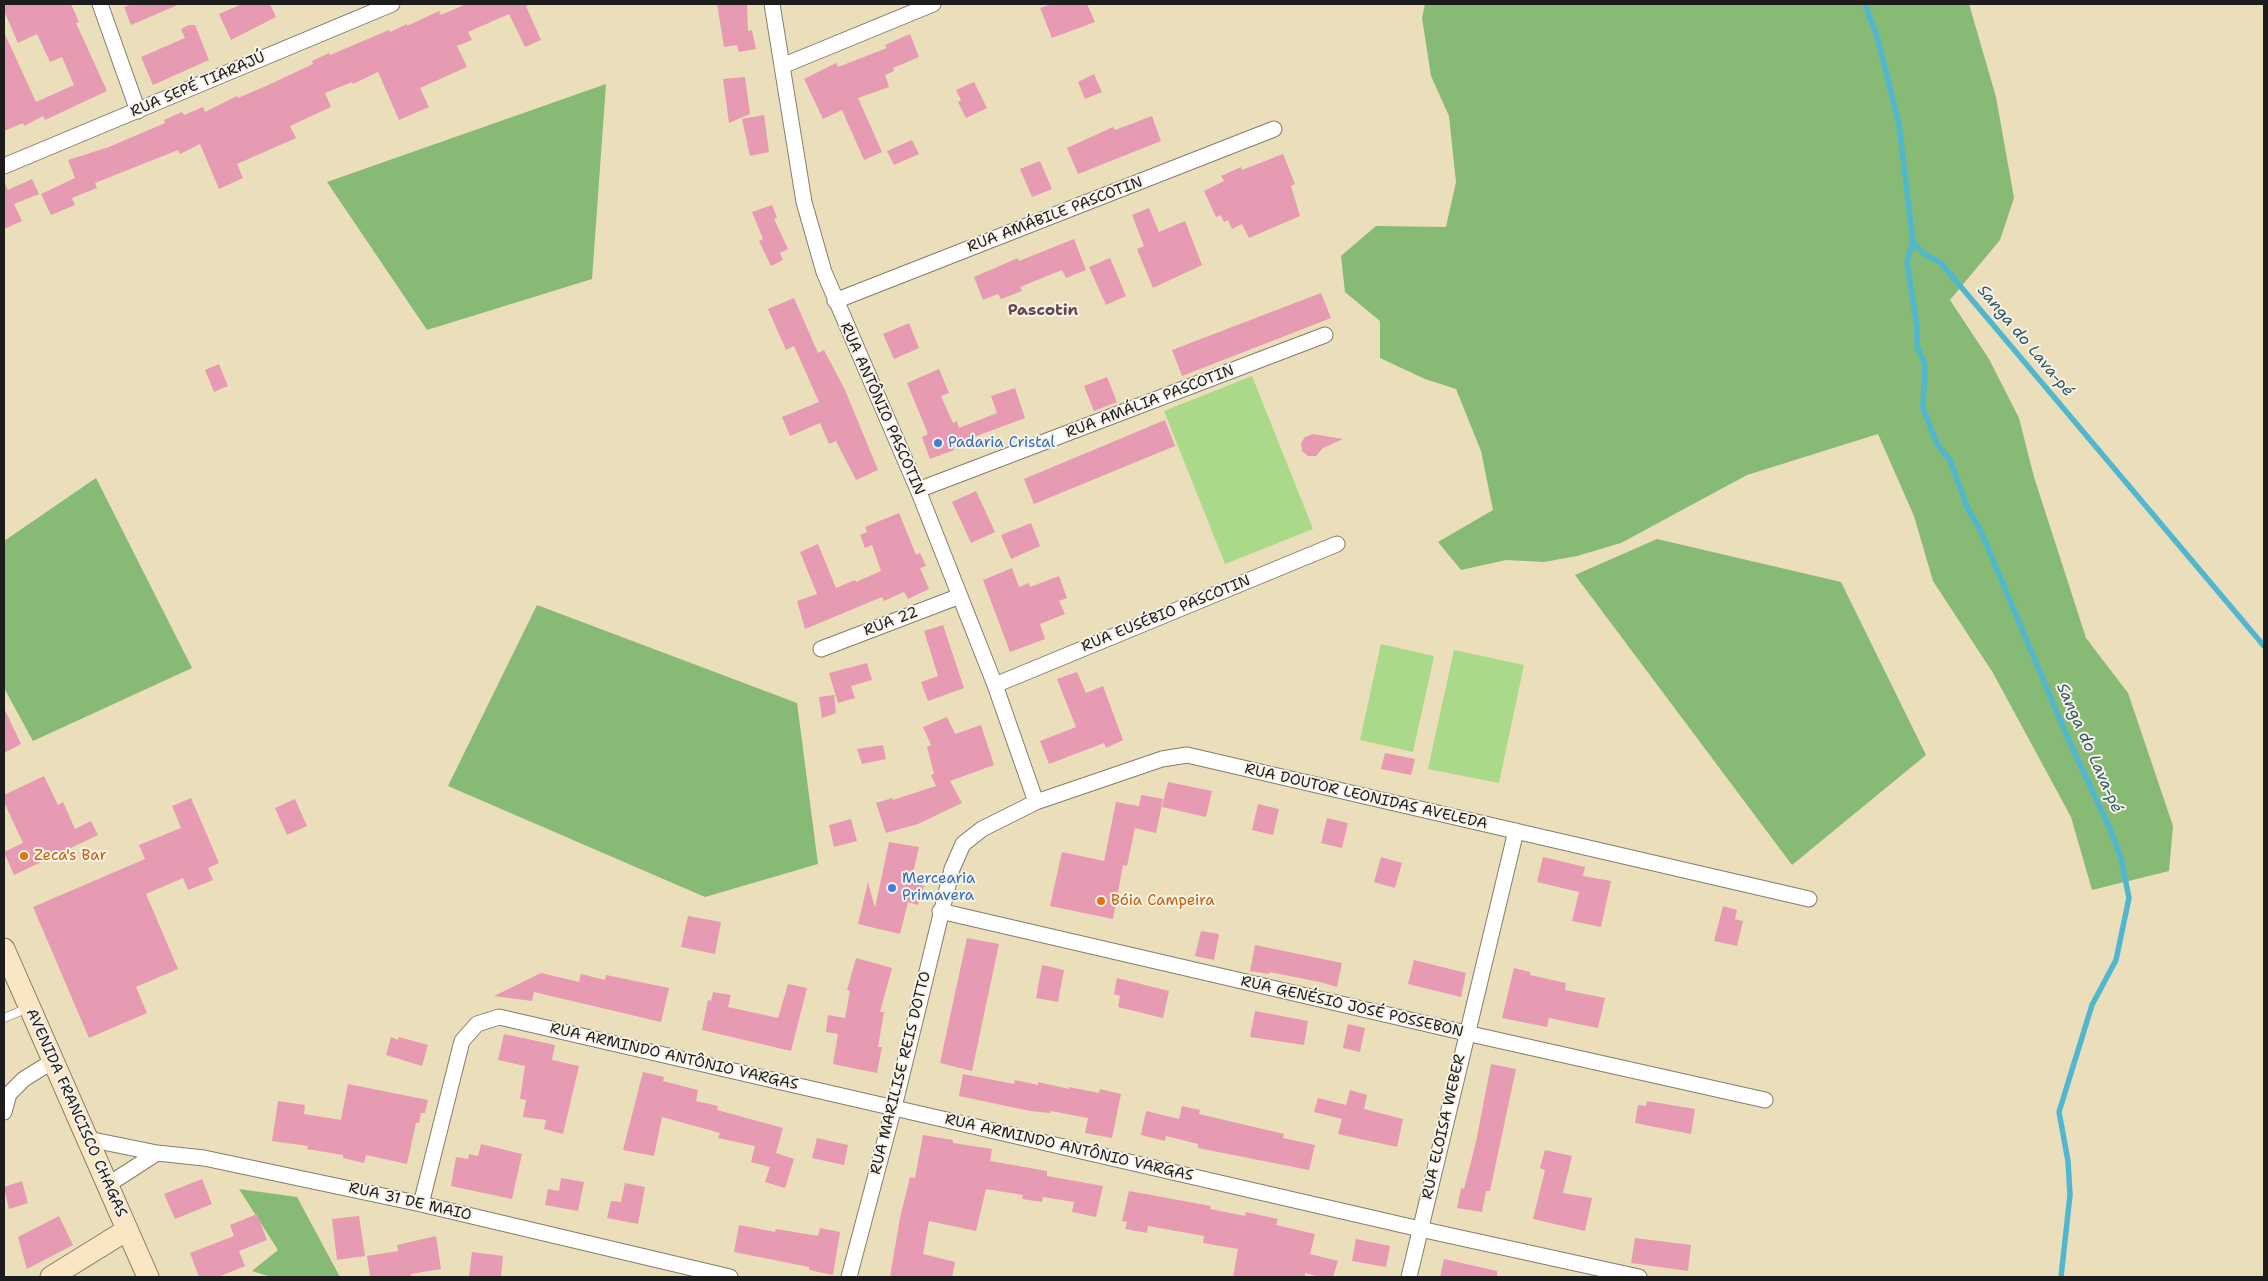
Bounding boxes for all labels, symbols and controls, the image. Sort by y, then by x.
street label: RUA SEPÉ TIARAJÚ [128,48,268,122]
street label: RUA AMÁBILE PASCOTIN [965,173,1145,257]
water label: Sanga do Lava-pé [1973,281,2077,401]
district label: Pascotin [1008,301,1078,321]
street label: RUA ANTÔNIO PASCOTIN [836,320,928,498]
street label: RUA AMÁLIA PASCOTIN [1063,362,1237,442]
place label: Padaria Cristal [948,434,1055,452]
marker: Padaria Cristal [932,437,944,449]
street label: RUA EUSÉBIO PASCOTIN [1079,572,1253,656]
street label: RUA 22 [861,603,921,641]
water label: Sanga do Lava-pé [2052,680,2126,816]
street label: RUA DOUTOR LEONIDAS AVELEDA [1243,760,1489,834]
place label: Zeca's Bar [34,847,107,865]
marker: Zeca's Bar [18,850,30,862]
place label: Mercearia Primavera [902,870,975,905]
marker: Mercearia Primavera [886,882,898,894]
place label: Bóia Campeira [1111,892,1214,910]
marker: Bóia Campeira [1095,895,1107,907]
street label: RUA MARILISE REIS DOTTO [867,970,935,1176]
street label: RUA GENÉSIO JOSÉ POSSEBON [1239,973,1465,1041]
street label: AVENIDA FRANCISCO CHAGAS [22,1006,130,1220]
street label: RUA ARMINDO ANTÔNIO VARGAS [548,1020,800,1094]
street label: RUA ELOISA WEBER [1419,1053,1469,1201]
street label: RUA ARMINDO ANTÔNIO VARGAS [943,1111,1195,1185]
street label: RUA 31 DE MAIO [347,1179,473,1225]

